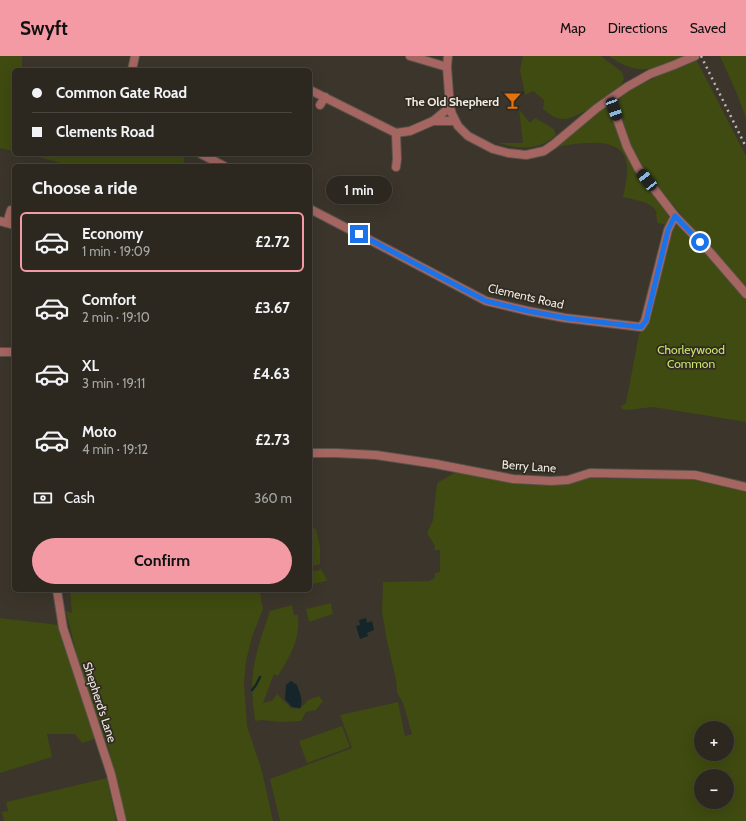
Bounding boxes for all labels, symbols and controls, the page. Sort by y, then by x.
text: Swyft [20,17,68,40]
text: Map [560,19,586,37]
text: Directions [608,19,668,37]
text: Saved [690,19,726,37]
text: Common Gate Road [56,84,187,102]
bar icon: The Old Shepherd [502,91,522,111]
place label: The Old Shepherd [405,94,499,109]
car [604,96,624,122]
text: Clements Road [56,123,154,141]
car [635,167,659,193]
callout: 1 min [326,176,392,204]
text: Choose a ride [32,177,137,199]
text: 1 min [344,182,374,198]
icon: car [34,224,70,260]
text: Economy [82,225,143,243]
route end [350,225,368,243]
text: £2.72 [255,233,290,251]
route start [691,233,709,251]
text: 1 min · 19:09 [82,243,150,259]
street label: Clements Road [487,280,565,312]
icon: car [34,290,70,326]
text: Comfort [82,291,136,309]
text: £3.67 [255,299,290,317]
text: 2 min · 19:10 [82,309,150,325]
park label: Chorleywood Common [657,342,725,371]
icon: car [34,356,70,392]
text: XL [82,357,99,375]
text: £4.63 [253,365,290,383]
text: 3 min · 19:11 [82,375,145,391]
icon: car [34,422,70,458]
text: Moto [82,423,116,441]
text: £2.73 [255,431,290,449]
text: 4 min · 19:12 [82,441,148,457]
street label: Berry Lane [501,457,557,475]
icon: cash [32,487,54,509]
text: Cash [64,489,95,507]
text: 360 m [254,490,292,506]
button: Confirm [32,538,292,584]
street label: Shepherd's Lane [80,660,120,744]
map controls [694,721,734,809]
button: + [694,721,734,761]
button: − [694,769,734,809]

